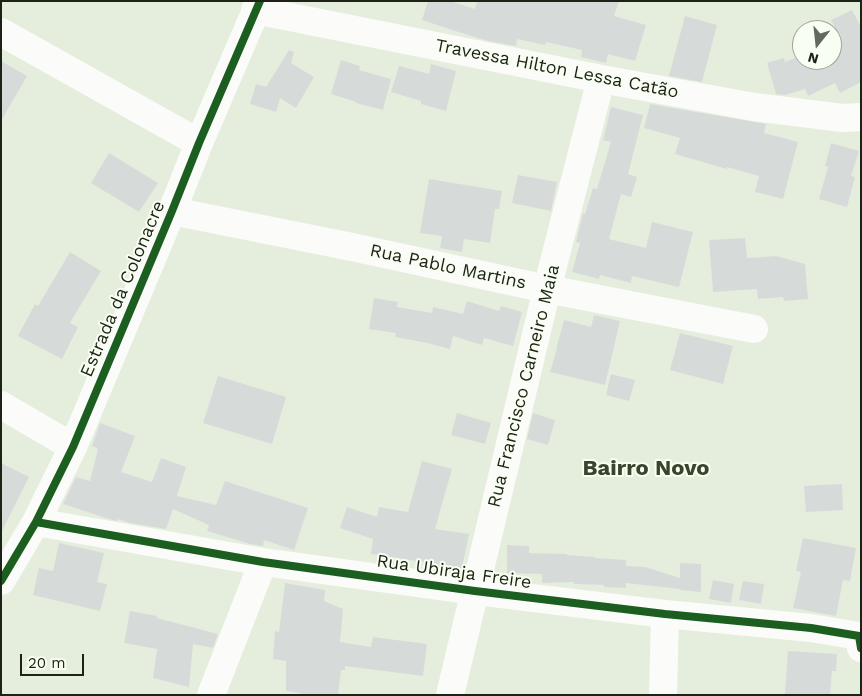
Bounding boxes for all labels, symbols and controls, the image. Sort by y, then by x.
north arrow [792,20,842,70]
street label: Travessa Hilton Lessa Catão [434,35,680,103]
text: N [806,49,820,68]
street label: Estrada da Colonacre [76,198,170,380]
street label: Rua Pablo Martins [368,240,528,294]
street label: Rua Francisco Carneiro Maia [483,262,565,510]
district label: Bairro Novo [583,456,709,482]
street label: Rua Ubiraja Freire [375,550,533,594]
scale bar [22,644,86,676]
text: 20 m [28,654,66,672]

